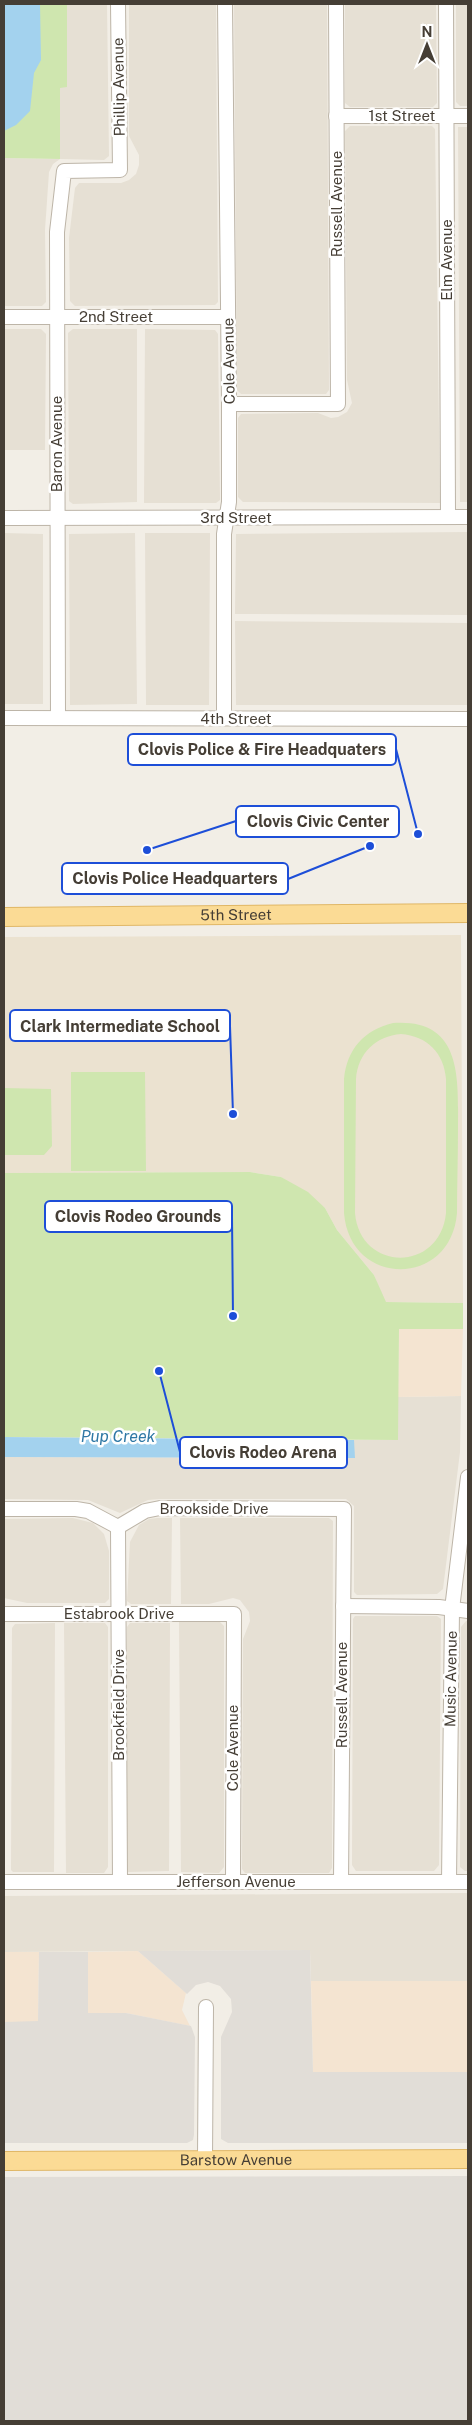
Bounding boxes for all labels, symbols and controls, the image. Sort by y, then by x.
north arrow [402,20,452,70]
text: N [422,24,432,40]
street label: Phillip Avenue [109,38,128,136]
street label: 1st Street [369,107,436,124]
street label: Russell Avenue [328,151,345,257]
street label: Elm Avenue [438,219,455,301]
street label: 2nd Street [79,308,153,325]
street label: Cole Avenue [219,318,238,404]
street label: Baron Avenue [48,396,65,492]
street label: 3rd Street [200,509,272,526]
street label: 4th Street [200,710,272,727]
callout: Clovis Police & Fire Headquaters [128,734,396,765]
text: Clovis Police & Fire Headquaters [138,740,386,759]
callout: Clovis Civic Center [236,806,399,837]
text: Clovis Civic Center [247,812,390,831]
callout: Clovis Police Headquarters [62,863,288,894]
text: Clovis Police Headquarters [72,869,278,888]
street label: 5th Street [200,906,272,923]
callout: Clark Intermediate School [10,1010,230,1041]
text: Clark Intermediate School [20,1017,220,1036]
callout: Clovis Rodeo Grounds [45,1201,232,1232]
text: Clovis Rodeo Grounds [55,1207,221,1226]
water label: Pup Creek [81,1427,156,1446]
callout: Clovis Rodeo Arena [180,1437,347,1468]
text: Clovis Rodeo Arena [189,1443,337,1462]
street label: Brookside Drive [159,1500,269,1517]
street label: Estabrook Drive [64,1605,174,1622]
street label: Music Avenue [441,1631,460,1727]
street label: Russell Avenue [333,1642,350,1748]
street label: Brookfield Drive [110,1649,127,1761]
street label: Cole Avenue [224,1705,241,1791]
street label: Jefferson Avenue [176,1873,296,1890]
street label: Barstow Avenue [180,2151,292,2168]

